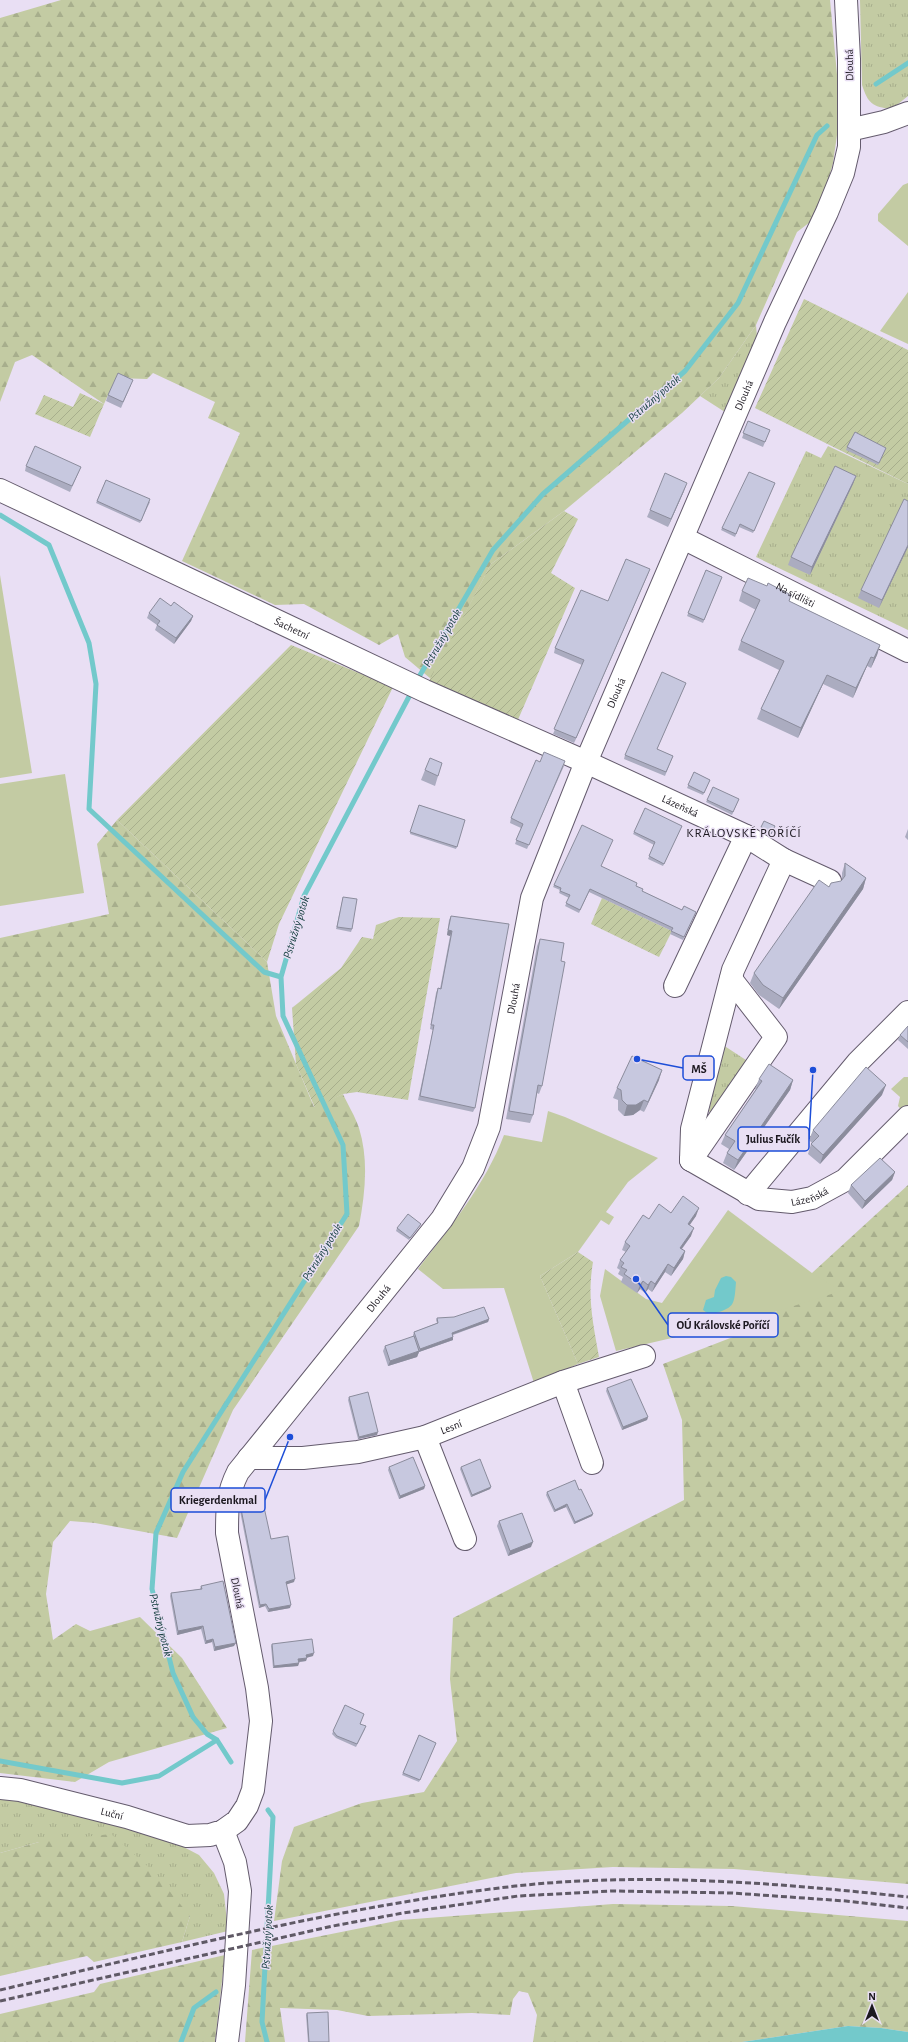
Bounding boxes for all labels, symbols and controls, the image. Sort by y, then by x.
street label: Dlouhá [844,49,855,81]
water label: Pstružný potok [626,372,683,425]
street label: Dlouhá [733,379,755,412]
street label: Na sídlišti [774,581,817,609]
water label: Pstružný potok [421,607,464,670]
street label: Šachetní [273,616,311,642]
street label: Dlouhá [605,676,628,710]
street label: Lázeňská [660,793,700,819]
district label: KRÁLOVSKÉ POŘÍČÍ [686,826,802,840]
water label: Pstružný potok [281,894,312,960]
street label: Dlouhá [505,982,522,1015]
callout: MŠ [683,1056,714,1080]
text: MŠ [691,1062,707,1075]
callout: Julius Fučík [738,1127,809,1151]
text: Julius Fučík [746,1133,800,1145]
street label: Lázeňská [790,1185,830,1208]
water label: Pstružný potok [300,1221,345,1283]
street label: Dlouhá [364,1283,393,1314]
callout: OÚ Královské Poříčí [668,1313,778,1337]
text: OÚ Královské Poříčí [676,1317,770,1331]
street label: Lesní [439,1418,464,1436]
callout: Kriegerdenkmal [171,1488,265,1512]
text: Kriegerdenkmal [179,1494,257,1506]
street label: Dlouhá [229,1577,246,1610]
water label: Pstružný potok [146,1592,175,1659]
street label: Luční [100,1806,125,1822]
water label: Pstružný potok [259,1904,276,1970]
north arrow [852,1986,892,2026]
text: N [868,1991,876,2002]

